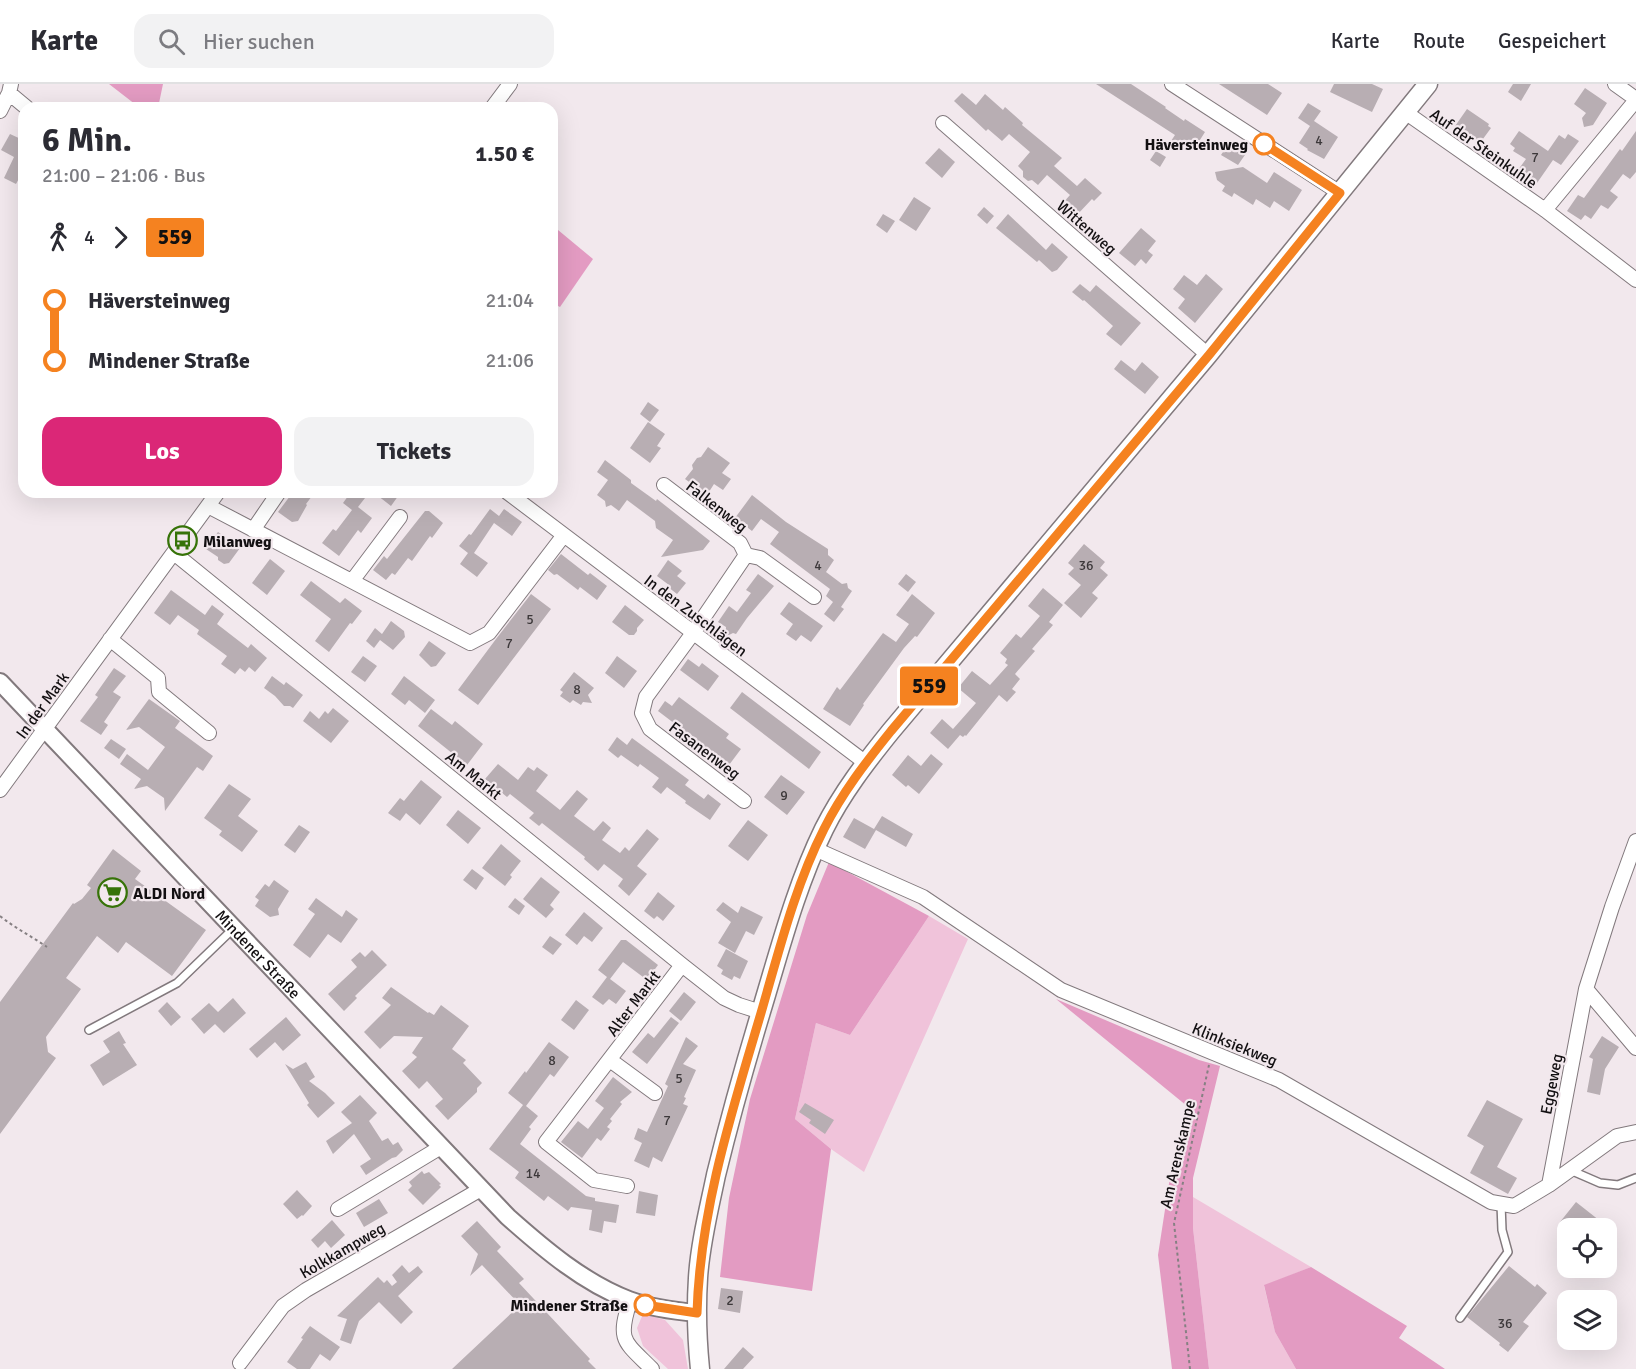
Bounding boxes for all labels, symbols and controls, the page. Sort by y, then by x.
search box [134,14,554,68]
text: Karte [30,24,98,58]
icon: search [155,25,188,58]
text: Hier suchen [203,28,315,55]
text: Karte [1331,28,1380,54]
text: Route [1413,28,1465,54]
text: Gespeichert [1498,28,1606,54]
street label: Auf der Steinkuhle [1426,104,1541,193]
text: 6 Min. [42,120,132,161]
house number: 4 [1315,132,1323,149]
marker: Häversteinweg [1253,133,1275,155]
place label: Häversteinweg [1144,135,1248,155]
text: 1.50 € [475,140,534,167]
house number: 7 [1531,149,1539,166]
text: 21:00 – 21:06 · Bus [42,163,205,188]
street label: Wittenweg [1052,196,1121,259]
icon: walk [42,221,75,254]
icon: forward [104,221,137,254]
text: 559 [158,224,192,250]
text: 4 [84,225,95,250]
text: Häversteinweg [88,287,230,314]
text: 21:04 [485,288,534,313]
text: Mindener Straße [88,347,250,374]
text: 21:06 [485,348,534,373]
button: Los [42,417,282,486]
button: Tickets [294,417,534,486]
street label: Falkenweg [682,477,751,537]
bus stop icon: Milanweg [166,525,198,557]
place label: Milanweg [203,532,272,552]
house number: 4 [814,557,822,574]
house number: 36 [1078,557,1094,574]
street label: In den Zuschlägen [640,570,751,661]
house number: 5 [526,611,534,628]
house number: 7 [505,635,513,652]
line badge: 559 [894,666,964,706]
street label: In der Mark [12,668,74,743]
text: 559 [912,673,946,699]
house number: 8 [573,681,581,698]
street label: Fasanenweg [665,718,744,784]
street label: Am Markt [441,747,506,805]
house number: 9 [780,787,788,804]
supermarket icon: ALDI Nord [96,877,128,909]
place label: ALDI Nord [133,884,205,904]
street label: Mindener Straße [211,906,304,1003]
street label: Alter Markt [602,966,665,1041]
street label: Klinksiekweg [1189,1019,1280,1071]
house number: 8 [548,1052,556,1069]
street label: Eggeweg [1536,1052,1568,1116]
house number: 5 [675,1070,683,1087]
street label: Am Arenskampe [1156,1098,1200,1210]
house number: 7 [663,1112,671,1129]
house number: 14 [525,1165,541,1182]
street label: Kolkkampweg [296,1218,389,1283]
map controls [1557,1218,1617,1350]
button: locate [1557,1218,1617,1278]
button: layers [1557,1290,1617,1350]
house number: 2 [726,1292,734,1309]
marker: Mindener Straße [634,1294,656,1316]
place label: Mindener Straße [510,1296,628,1316]
house number: 36 [1497,1315,1513,1332]

